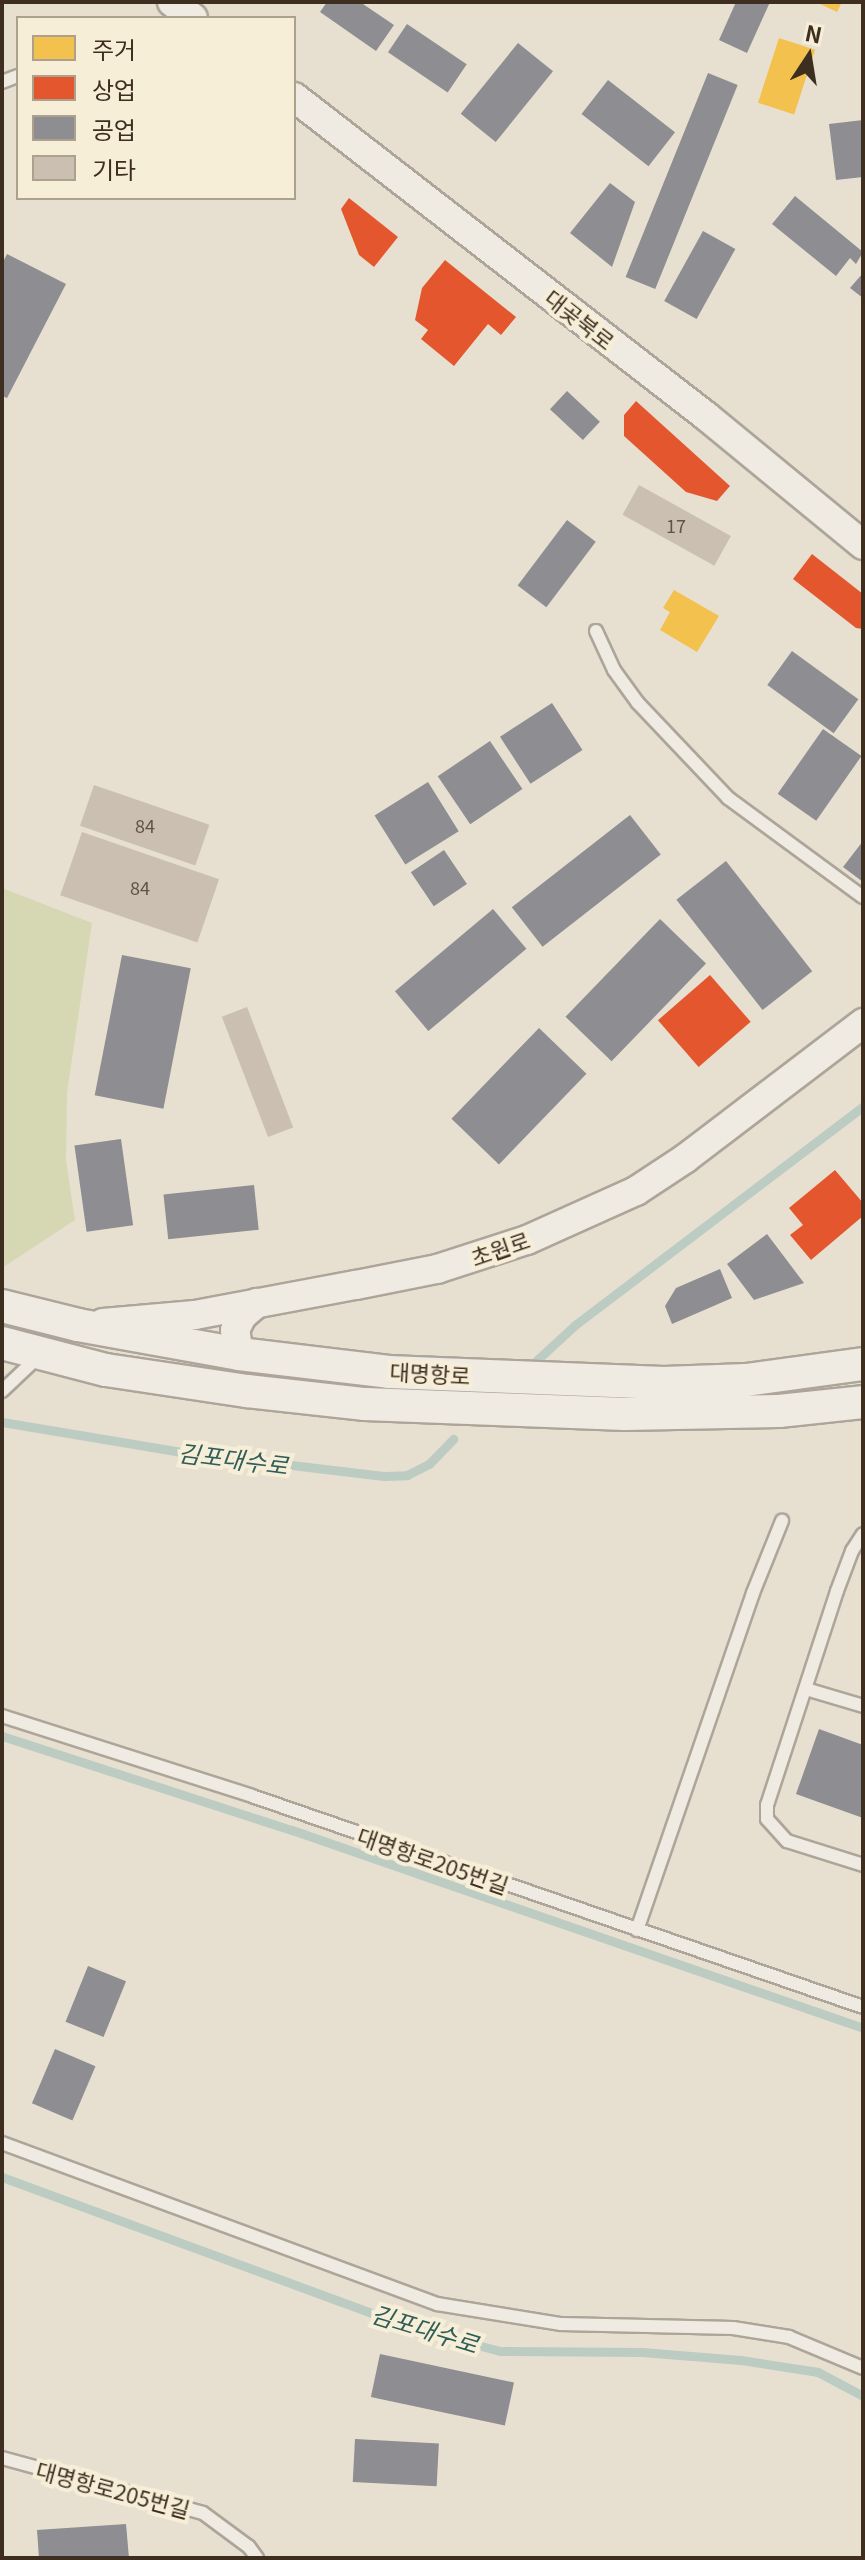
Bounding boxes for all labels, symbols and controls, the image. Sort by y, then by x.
text: N [803,15,825,50]
legend [16,16,296,200]
north arrow [769,16,849,96]
text: 주거 [92,31,136,66]
text: 상업 [92,71,136,106]
text: 공업 [92,111,136,146]
text: 기타 [92,151,136,186]
street label: 대곶북로 [540,284,620,354]
house number: 17 [666,514,686,536]
house number: 84 [135,814,155,836]
house number: 84 [130,876,150,898]
street label: 초원로 [467,1226,533,1270]
street label: 대명항로 [389,1358,471,1388]
water label: 김포대수로 [176,1437,290,1479]
street label: 대명항로205번길 [354,1822,512,1898]
water label: 김포대수로 [368,2298,482,2358]
street label: 대명항로205번길 [33,2456,193,2522]

